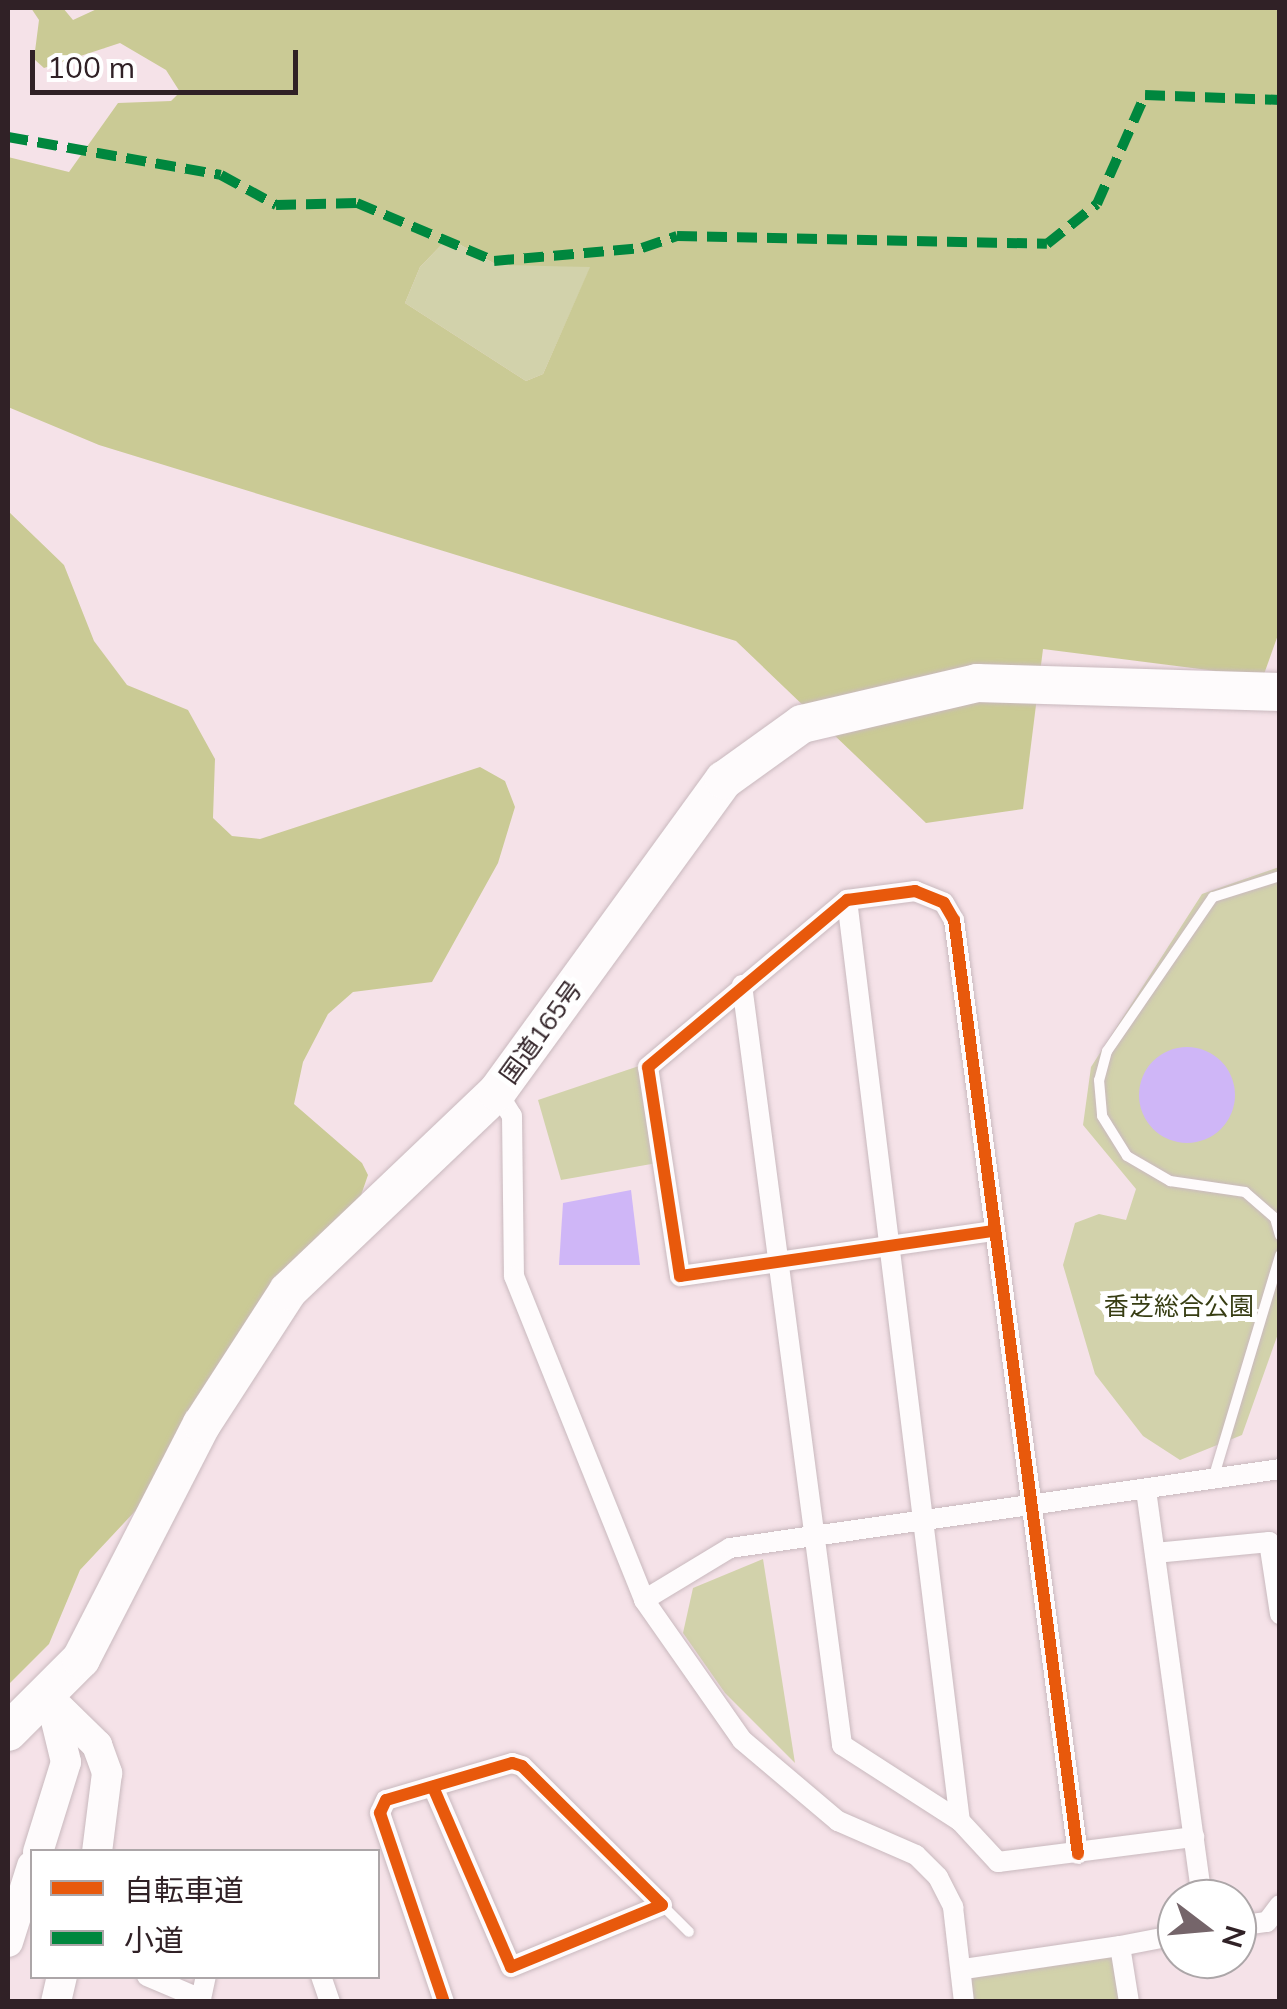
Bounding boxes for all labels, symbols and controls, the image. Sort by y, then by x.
scale bar [35,30,302,92]
text: 100 m [47,48,135,86]
street label: 国道165号 [494,975,588,1089]
park label: 香芝総合公園 [1104,1291,1254,1321]
legend [30,1849,380,1979]
text: 自転車道 [124,1871,244,1909]
north arrow [1157,1879,1257,1979]
text: 小道 [124,1921,184,1959]
text: N [1215,1922,1254,1952]

